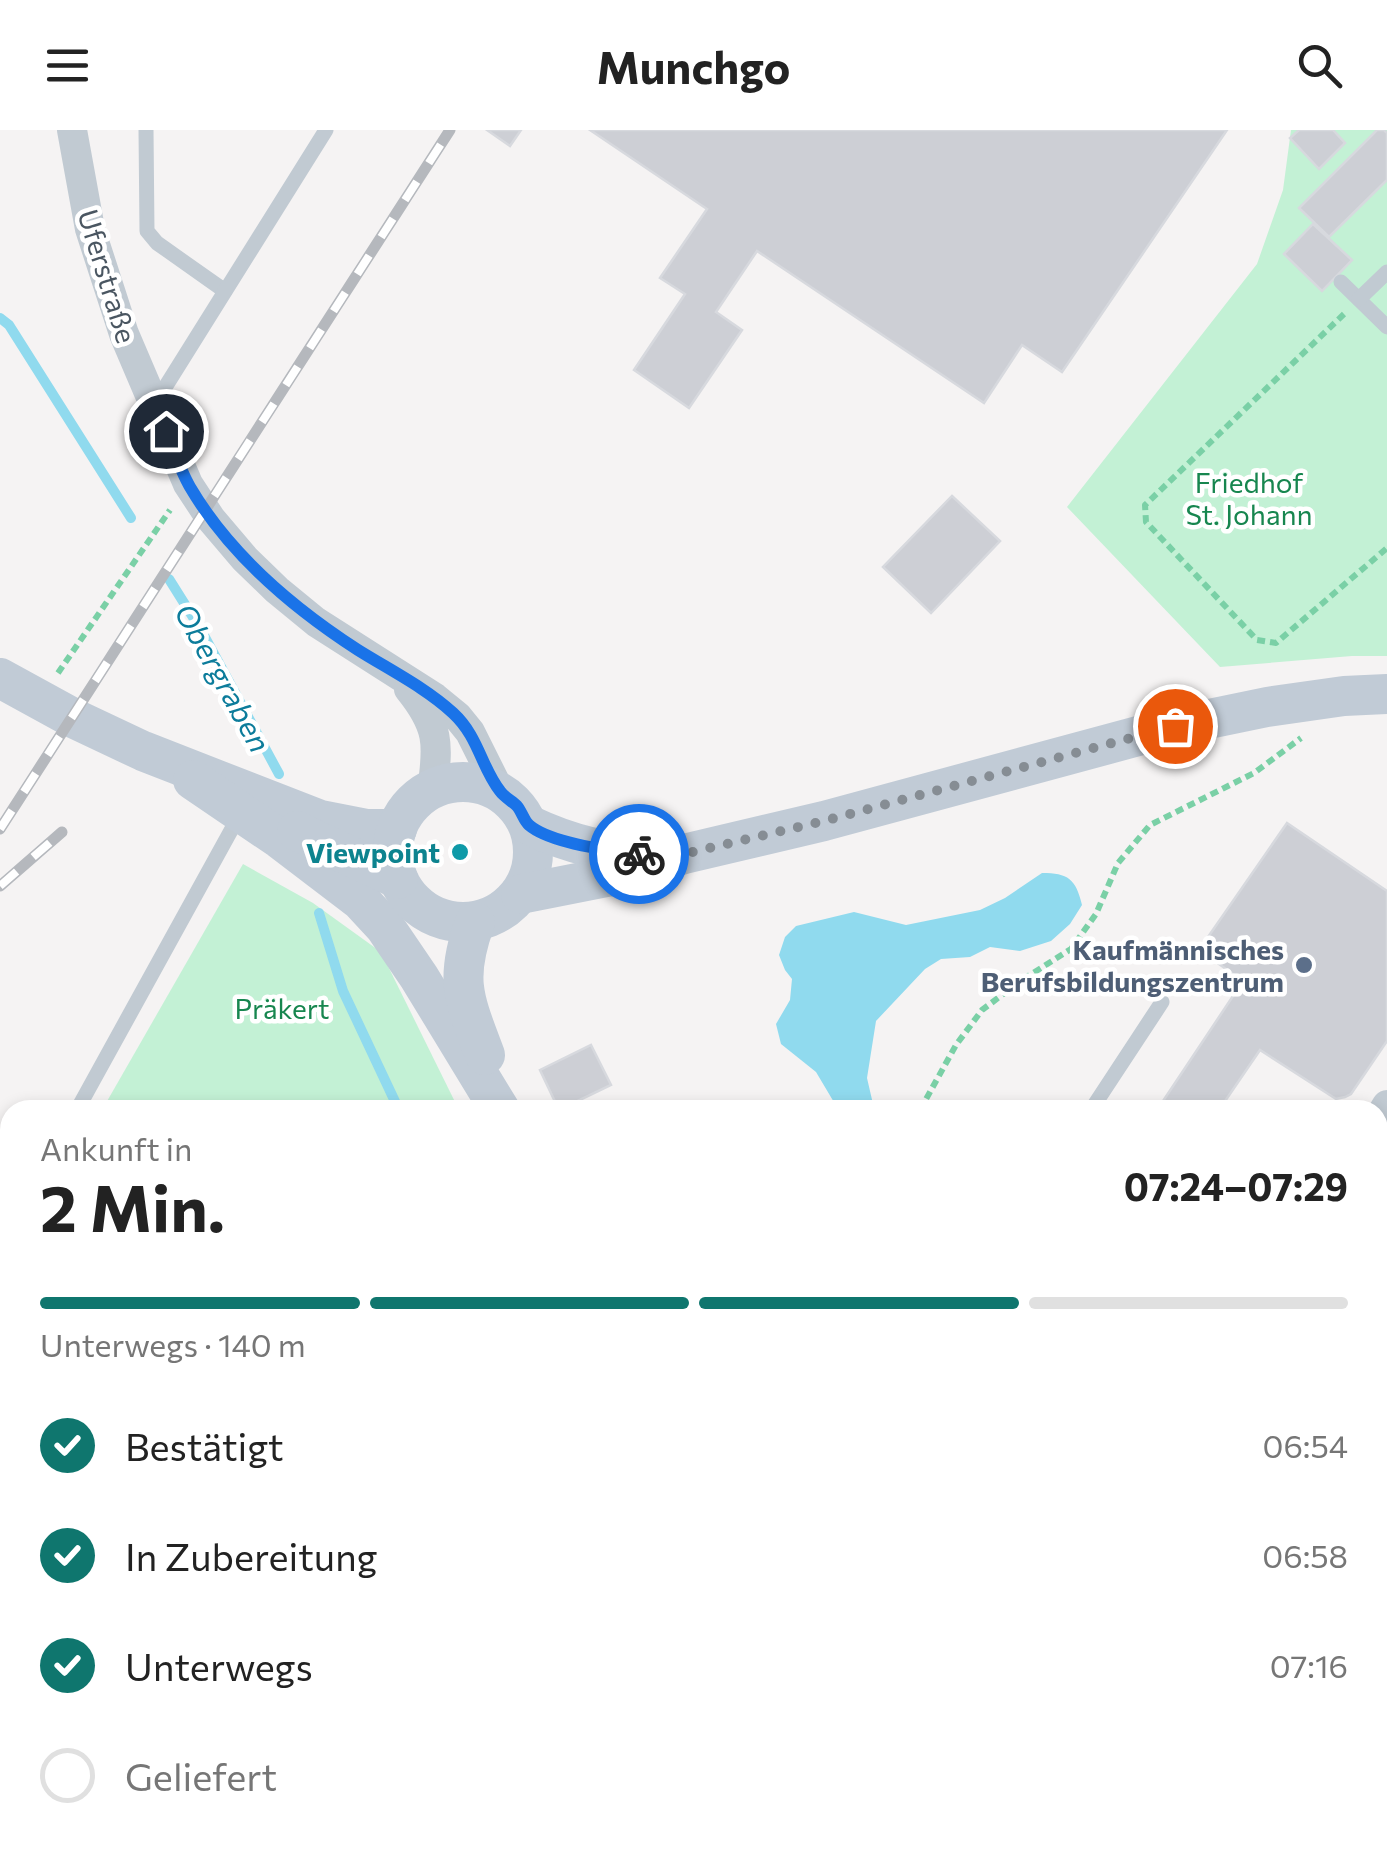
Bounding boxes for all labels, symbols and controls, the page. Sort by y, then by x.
icon: menu [40,38,95,93]
text: Munchgo [597,38,790,93]
icon: search [1292,38,1347,93]
street label: Uferstraße [72,205,144,347]
pin [124,389,209,474]
icon: home [139,404,194,459]
park label: Friedhof St. Johann [1185,465,1313,531]
water label: Obergraben [168,596,280,758]
pin [1133,684,1218,769]
icon: bag [1148,699,1203,754]
courier [589,804,689,904]
icon: bike [612,827,667,882]
place label: Viewpoint [306,835,440,869]
marker: Viewpoint [449,841,471,863]
place label: Kaufmännisches Berufsbildungszentrum [981,932,1284,998]
marker: Kaufmännisches Berufsbildungszentrum [1293,954,1315,976]
park label: Präkert [235,991,329,1025]
text: Ankunft in [40,1128,192,1168]
text: 07:24–07:29 [1124,1162,1348,1209]
text: 2 Min. [40,1166,225,1245]
text: Unterwegs · 140 m [40,1324,306,1364]
icon: check [40,1418,95,1473]
text: Bestätigt [125,1422,284,1469]
text: 06:54 [1263,1425,1348,1465]
icon: check [40,1528,95,1583]
text: In Zubereitung [125,1532,377,1579]
text: 06:58 [1262,1535,1348,1575]
icon: check [40,1638,95,1693]
text: Unterwegs [125,1642,313,1689]
text: 07:16 [1270,1645,1348,1685]
text: Geliefert [125,1752,277,1799]

